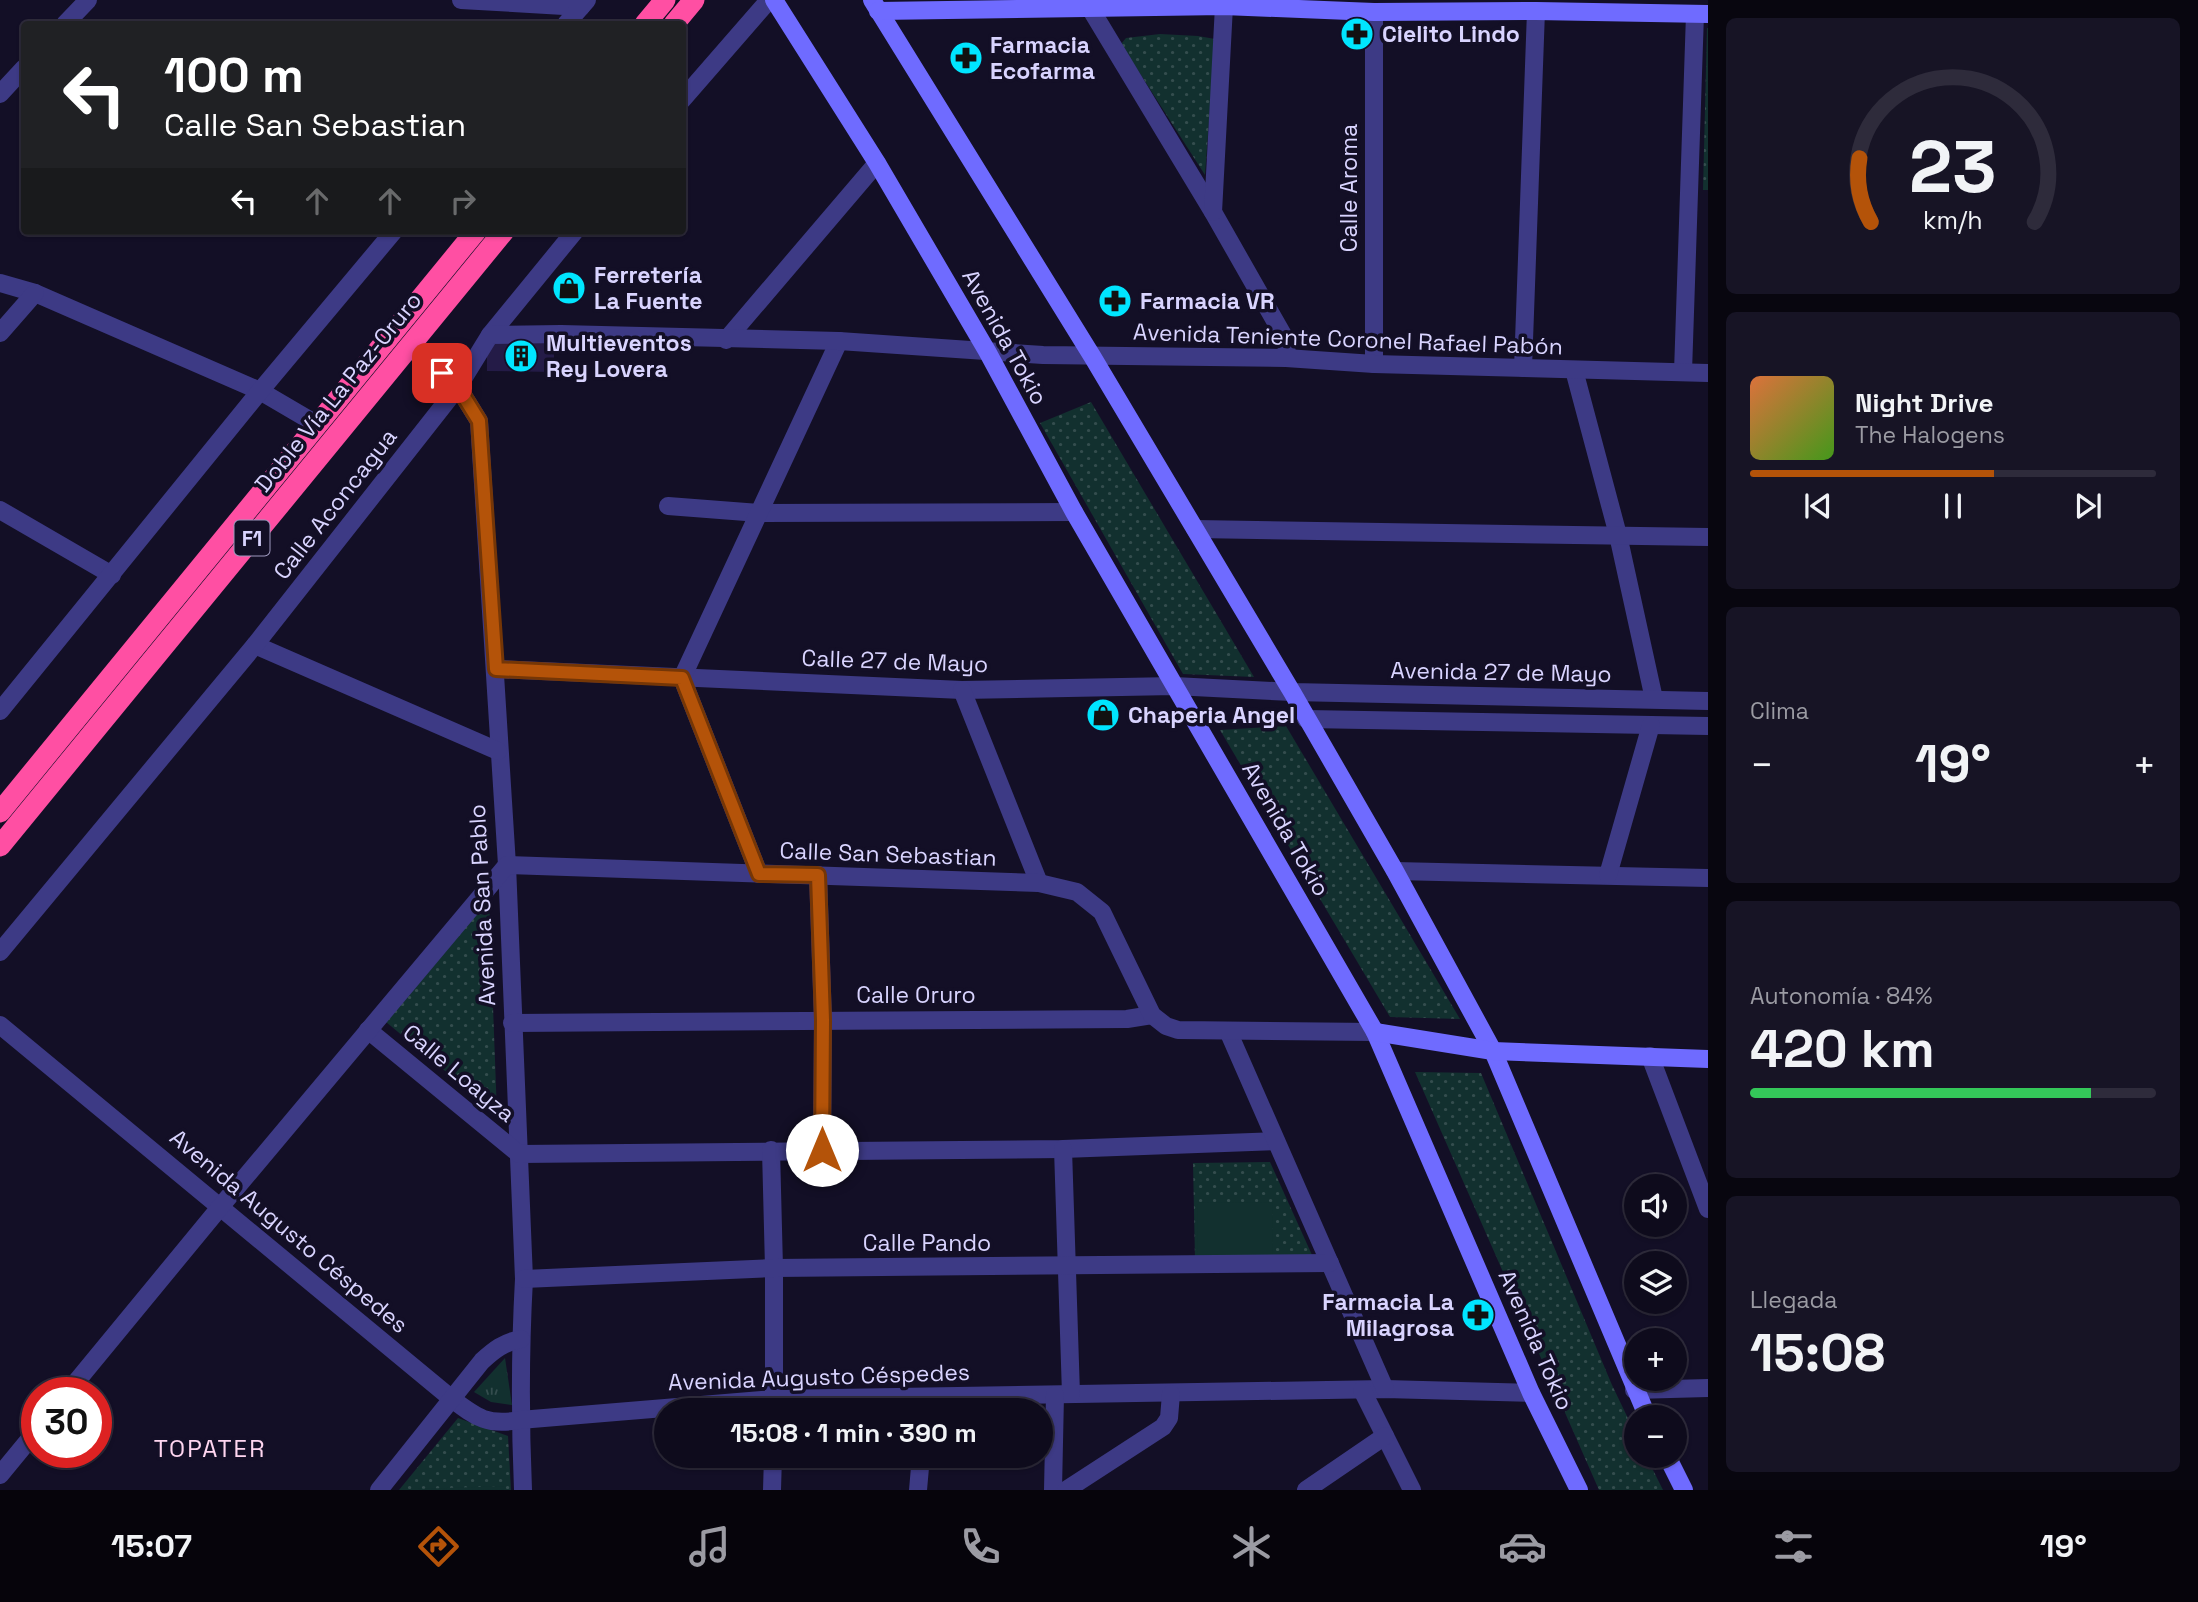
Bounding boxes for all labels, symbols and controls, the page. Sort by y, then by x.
pharmacy icon: Cielito Lindo [1338,15,1376,53]
place label: Cielito Lindo [1382,19,1520,49]
place label: Farmacia Ecofarma [990,30,1095,86]
pharmacy icon: Farmacia Ecofarma [947,39,985,77]
text: 100 m [164,44,304,106]
icon: left [49,49,140,140]
text: Calle San Sebastian [164,105,466,145]
text: 23 [1909,121,1997,214]
street label: Calle Aroma [1334,124,1364,252]
icon: left [225,182,263,220]
icon: ahead [298,182,336,220]
icon: ahead [371,182,409,220]
icon: right [444,182,482,220]
text: km/h [1923,204,1983,236]
place label: Ferretería La Fuente [594,260,703,316]
street label: Avenida Tokio [955,264,1055,410]
shop icon: Ferretería La Fuente [550,269,588,307]
pharmacy icon: Farmacia VR [1096,282,1134,320]
street label: Doble Vía La Paz-Oruro [248,286,428,498]
place label: Farmacia VR [1140,286,1274,316]
street label: Avenida Teniente Coronel Rafael Pabón [1133,317,1563,361]
place label: Multieventos Rey Lovera [546,328,692,384]
building icon: Multieventos Rey Lovera [502,337,540,375]
pin [412,343,472,403]
icon: arrive [423,354,461,392]
text: Night Drive [1855,386,1993,420]
text: The Halogens [1855,420,2005,450]
street label: Calle Aconcagua [267,422,403,586]
icon: previous [1799,487,1837,525]
icon: pause [1934,487,1972,525]
icon: next [2069,487,2107,525]
road number: F1 [234,520,270,556]
street label: Calle 27 de Mayo [801,643,989,679]
street label: Avenida 27 de Mayo [1390,655,1612,689]
shop icon: Chaperia Angel [1084,696,1122,734]
text: Clima [1750,696,1809,726]
place label: Chaperia Angel [1128,700,1295,730]
text: 19° [1915,731,1991,797]
text: − [1750,741,1774,789]
text: + [2132,741,2156,789]
street label: Avenida Tokio [1235,756,1337,902]
street label: Avenida San Pablo [462,803,502,1007]
street label: Calle San Sebastian [779,835,997,873]
street label: Calle Oruro [856,980,976,1010]
text: Autonomía · 84% [1750,981,1932,1011]
text: 420 km [1750,1016,1935,1082]
street label: Calle Loayza [397,1017,521,1129]
position arrow [785,1113,859,1187]
street label: Avenida Augusto Céspedes [164,1122,414,1340]
map controls [1624,1174,1687,1468]
button: sound [1624,1174,1687,1237]
street label: Calle Pando [863,1228,991,1258]
button: layers [1624,1251,1687,1314]
street label: Avenida Tokio [1492,1265,1580,1415]
text: Llegada [1750,1285,1838,1315]
place label: Farmacia La Milagrosa [1322,1287,1454,1343]
pharmacy icon: Farmacia La Milagrosa [1459,1296,1497,1334]
text: 15:08 [1750,1320,1885,1386]
button: + [1624,1328,1687,1391]
street label: Avenida Augusto Céspedes [668,1357,970,1397]
speed limit sign: 30 [21,1377,112,1468]
button: − [1624,1405,1687,1468]
text: 15:08 · 1 min · 390 m [730,1416,977,1450]
district label: TOPATER [154,1433,266,1464]
icon: directions [414,1522,463,1571]
icon: music [685,1522,734,1571]
icon: phone [956,1522,1005,1571]
icon: climate [1227,1522,1276,1571]
icon: car [1498,1522,1547,1571]
icon: filters [1769,1522,1818,1571]
text: 15:07 [111,1526,192,1566]
text: 19° [2040,1526,2087,1566]

